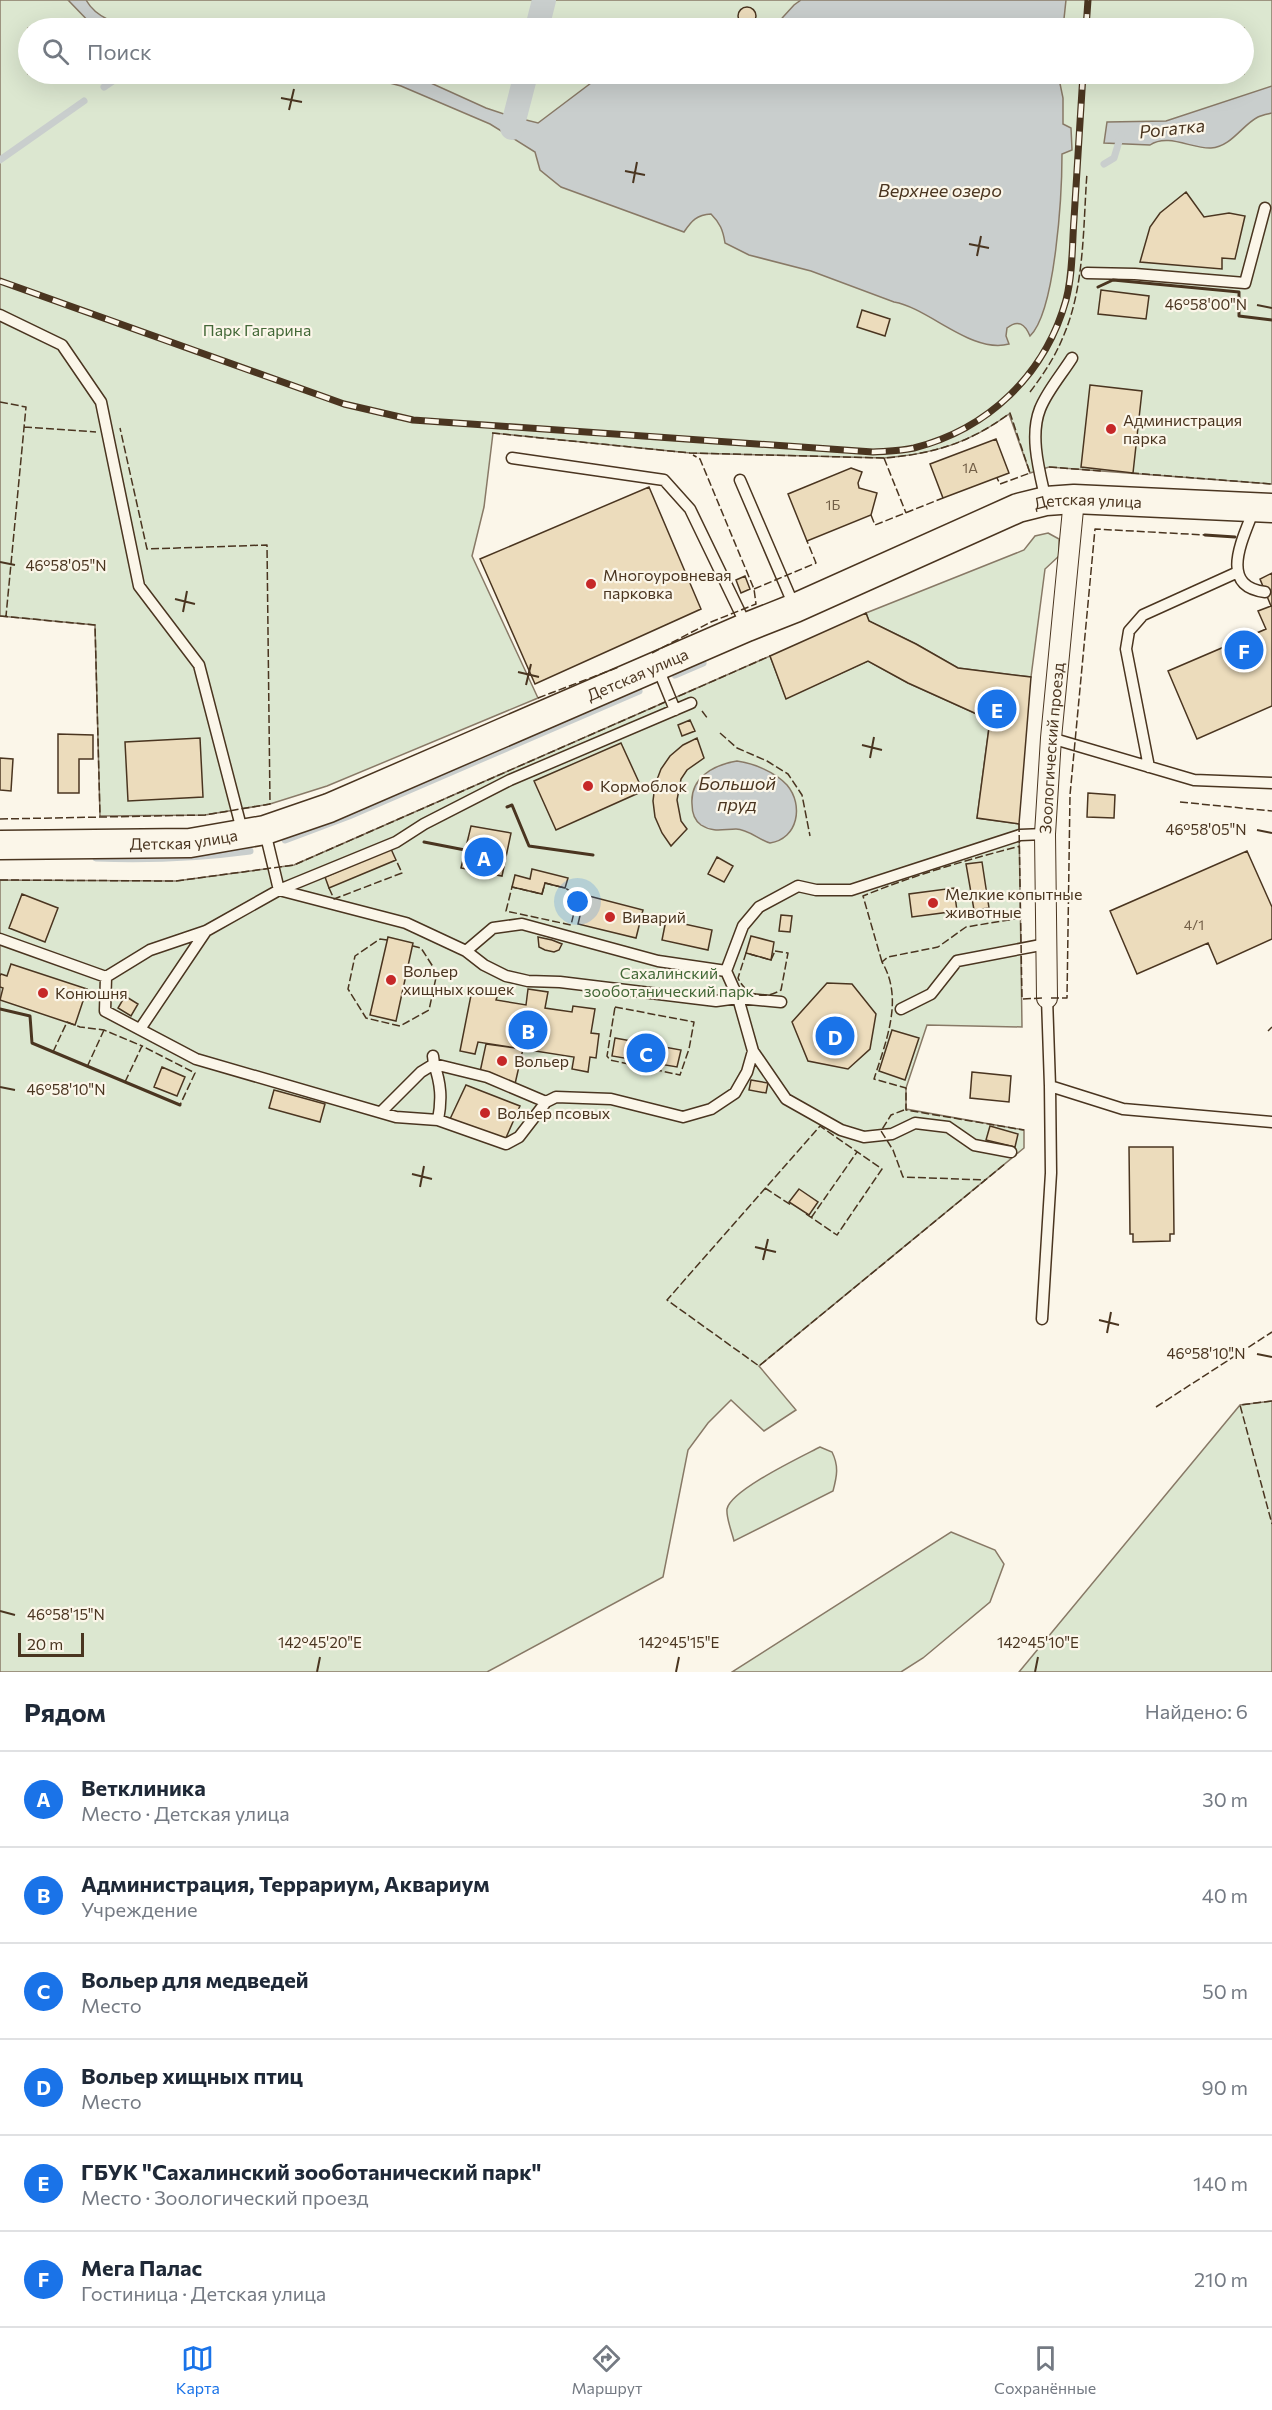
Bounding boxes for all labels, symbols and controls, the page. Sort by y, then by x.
search box [18,18,1254,84]
icon: search [39,35,72,68]
text: Поиск [87,38,152,65]
water label: Рогатка [1138,114,1206,142]
water label: Верхнее озеро [878,179,1002,201]
text: 46°58'00"N [1165,295,1247,313]
park label: Парк Гагарина [203,320,311,339]
place label: Администрация парка [1123,410,1242,447]
marker: Администрация парка [1104,422,1118,436]
house number: 1А [962,459,978,476]
street label: Детская улица [1032,489,1142,513]
house number: 1Б [826,496,841,513]
text: 46°58'05"N [25,556,107,574]
place label: Многоуровневая парковка [603,565,732,602]
marker: Многоуровневая парковка [584,577,598,591]
pin: F [1224,628,1264,672]
street label: Детская улица [584,644,691,704]
street label: Зоологический проезд [1035,661,1067,834]
pin: E [978,686,1016,732]
water label: Большой пруд [698,772,776,815]
place label: Кормоблок [600,776,687,795]
marker: Кормоблок [581,779,595,793]
text: 46°58'05"N [1165,820,1247,838]
street label: Детская улица [130,825,239,853]
pin: A [464,834,504,880]
place label: Мелкие копытные животные [945,884,1082,921]
your location [563,887,592,916]
marker: Мелкие копытные животные [926,896,940,910]
place label: Виварий [622,907,686,926]
marker: Виварий [603,910,617,924]
house number: 4/1 [1184,916,1204,933]
place label: Вольер хищных кошек [403,961,515,998]
park label: Сахалинский зооботанический парк [584,963,755,1000]
marker: Вольер хищных кошек [384,973,398,987]
place label: Конюшня [55,983,128,1002]
marker: Конюшня [36,986,50,1000]
pin: B [508,1008,548,1052]
pin: D [816,1014,854,1058]
pin: C [626,1030,666,1076]
place label: Вольер [514,1051,569,1070]
marker: Вольер [495,1054,509,1068]
text: 46°58'10"N [27,1080,105,1098]
place label: Вольер псовых [497,1103,611,1122]
marker: Вольер псовых [478,1106,492,1120]
text: 46°58'10"N [1167,1344,1245,1362]
text: 46°58'15"N [27,1605,105,1623]
scale bar [18,1630,84,1658]
text: 142°45'20"E [278,1633,362,1651]
text: 142°45'15"E [639,1633,720,1651]
text: 142°45'10"E [997,1633,1079,1651]
text: 20 m [27,1634,63,1653]
text: Рядом [24,1696,106,1727]
text: Найдено: 6 [1145,1699,1248,1723]
text: Ветклиника [81,1774,206,1801]
text: A [36,1787,51,1811]
text: 30 m [1202,1787,1248,1811]
text: Место · Детская улица [81,1801,290,1825]
text: Администрация, Террариум, Аквариум [81,1870,490,1897]
text: B [37,1883,50,1907]
text: 40 m [1202,1883,1248,1907]
text: Учреждение [81,1897,198,1921]
text: Вольер для медведей [81,1966,309,1993]
text: C [37,1979,50,2003]
text: 50 m [1202,1979,1248,2003]
text: Место [81,1993,142,2017]
text: Вольер хищных птиц [81,2062,303,2089]
text: D [36,2075,51,2099]
text: 90 m [1202,2075,1248,2099]
text: Место [81,2089,142,2113]
text: ГБУК "Сахалинский зооботанический парк" [81,2158,541,2185]
text: E [38,2171,49,2195]
text: 140 m [1193,2171,1248,2195]
text: Место · Зоологический проезд [81,2185,369,2209]
text: Мега Палас [81,2254,202,2281]
text: F [38,2267,49,2291]
text: 210 m [1194,2267,1248,2291]
text: Гостиница · Детская улица [81,2281,326,2305]
tab: Карта [176,2342,220,2397]
tab: Маршрут [571,2342,643,2397]
tab: Сохранённые [994,2342,1096,2397]

